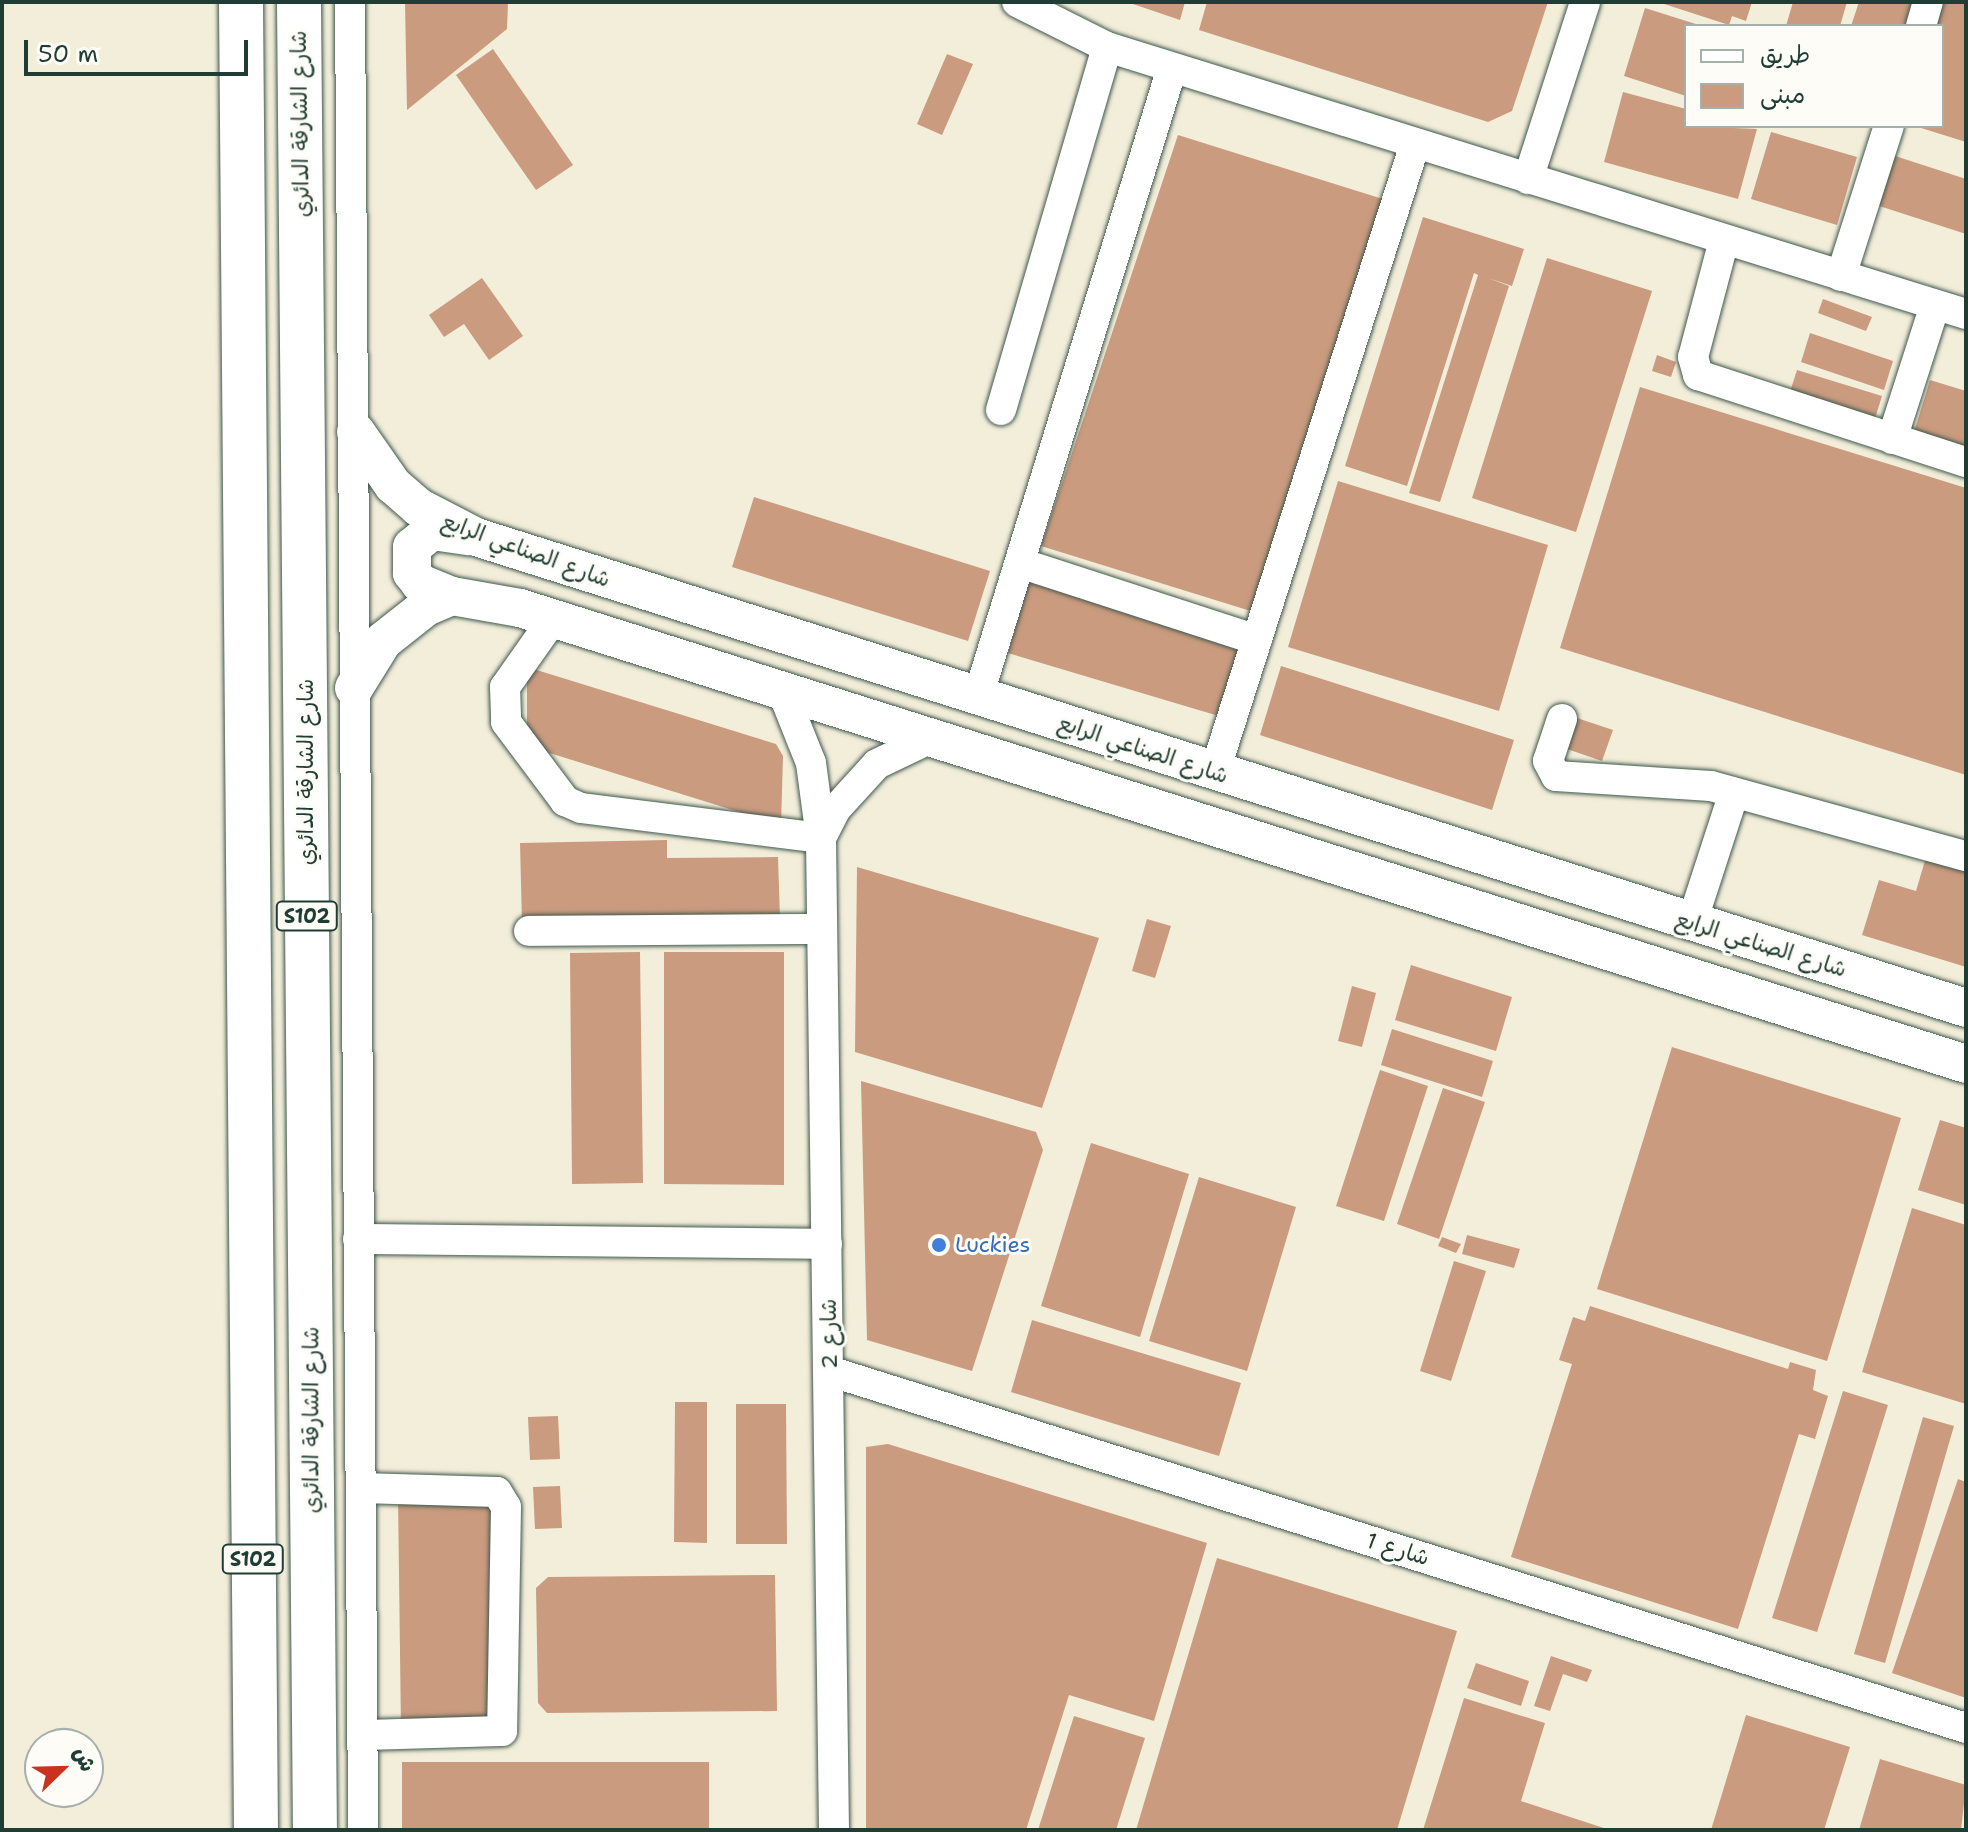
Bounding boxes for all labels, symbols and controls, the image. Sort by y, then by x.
scale bar [28,24,252,74]
legend [1684,24,1944,128]
street label: شارع الشارقة الدائري [285,30,315,218]
text: 50 m [38,38,98,70]
text: طريق [1760,39,1810,71]
text: مبنى [1760,79,1805,111]
street label: شارع الصناعي الرابع [438,507,614,593]
street label: شارع الشارقة الدائري [293,679,319,865]
street label: شارع الصناعي الرابع [1055,709,1231,789]
road number: S102 [275,900,339,932]
street label: شارع الصناعي الرابع [1672,905,1850,983]
place label: Luckies [955,1232,1030,1258]
marker: Luckies [930,1236,948,1254]
street label: شارع 2 [815,1299,843,1369]
street label: شارع الشارقة الدائري [298,1327,324,1513]
street label: شارع 1 [1363,1527,1433,1571]
road number: S102 [221,1543,285,1575]
north arrow [24,1728,104,1808]
text: ش [67,1742,103,1776]

